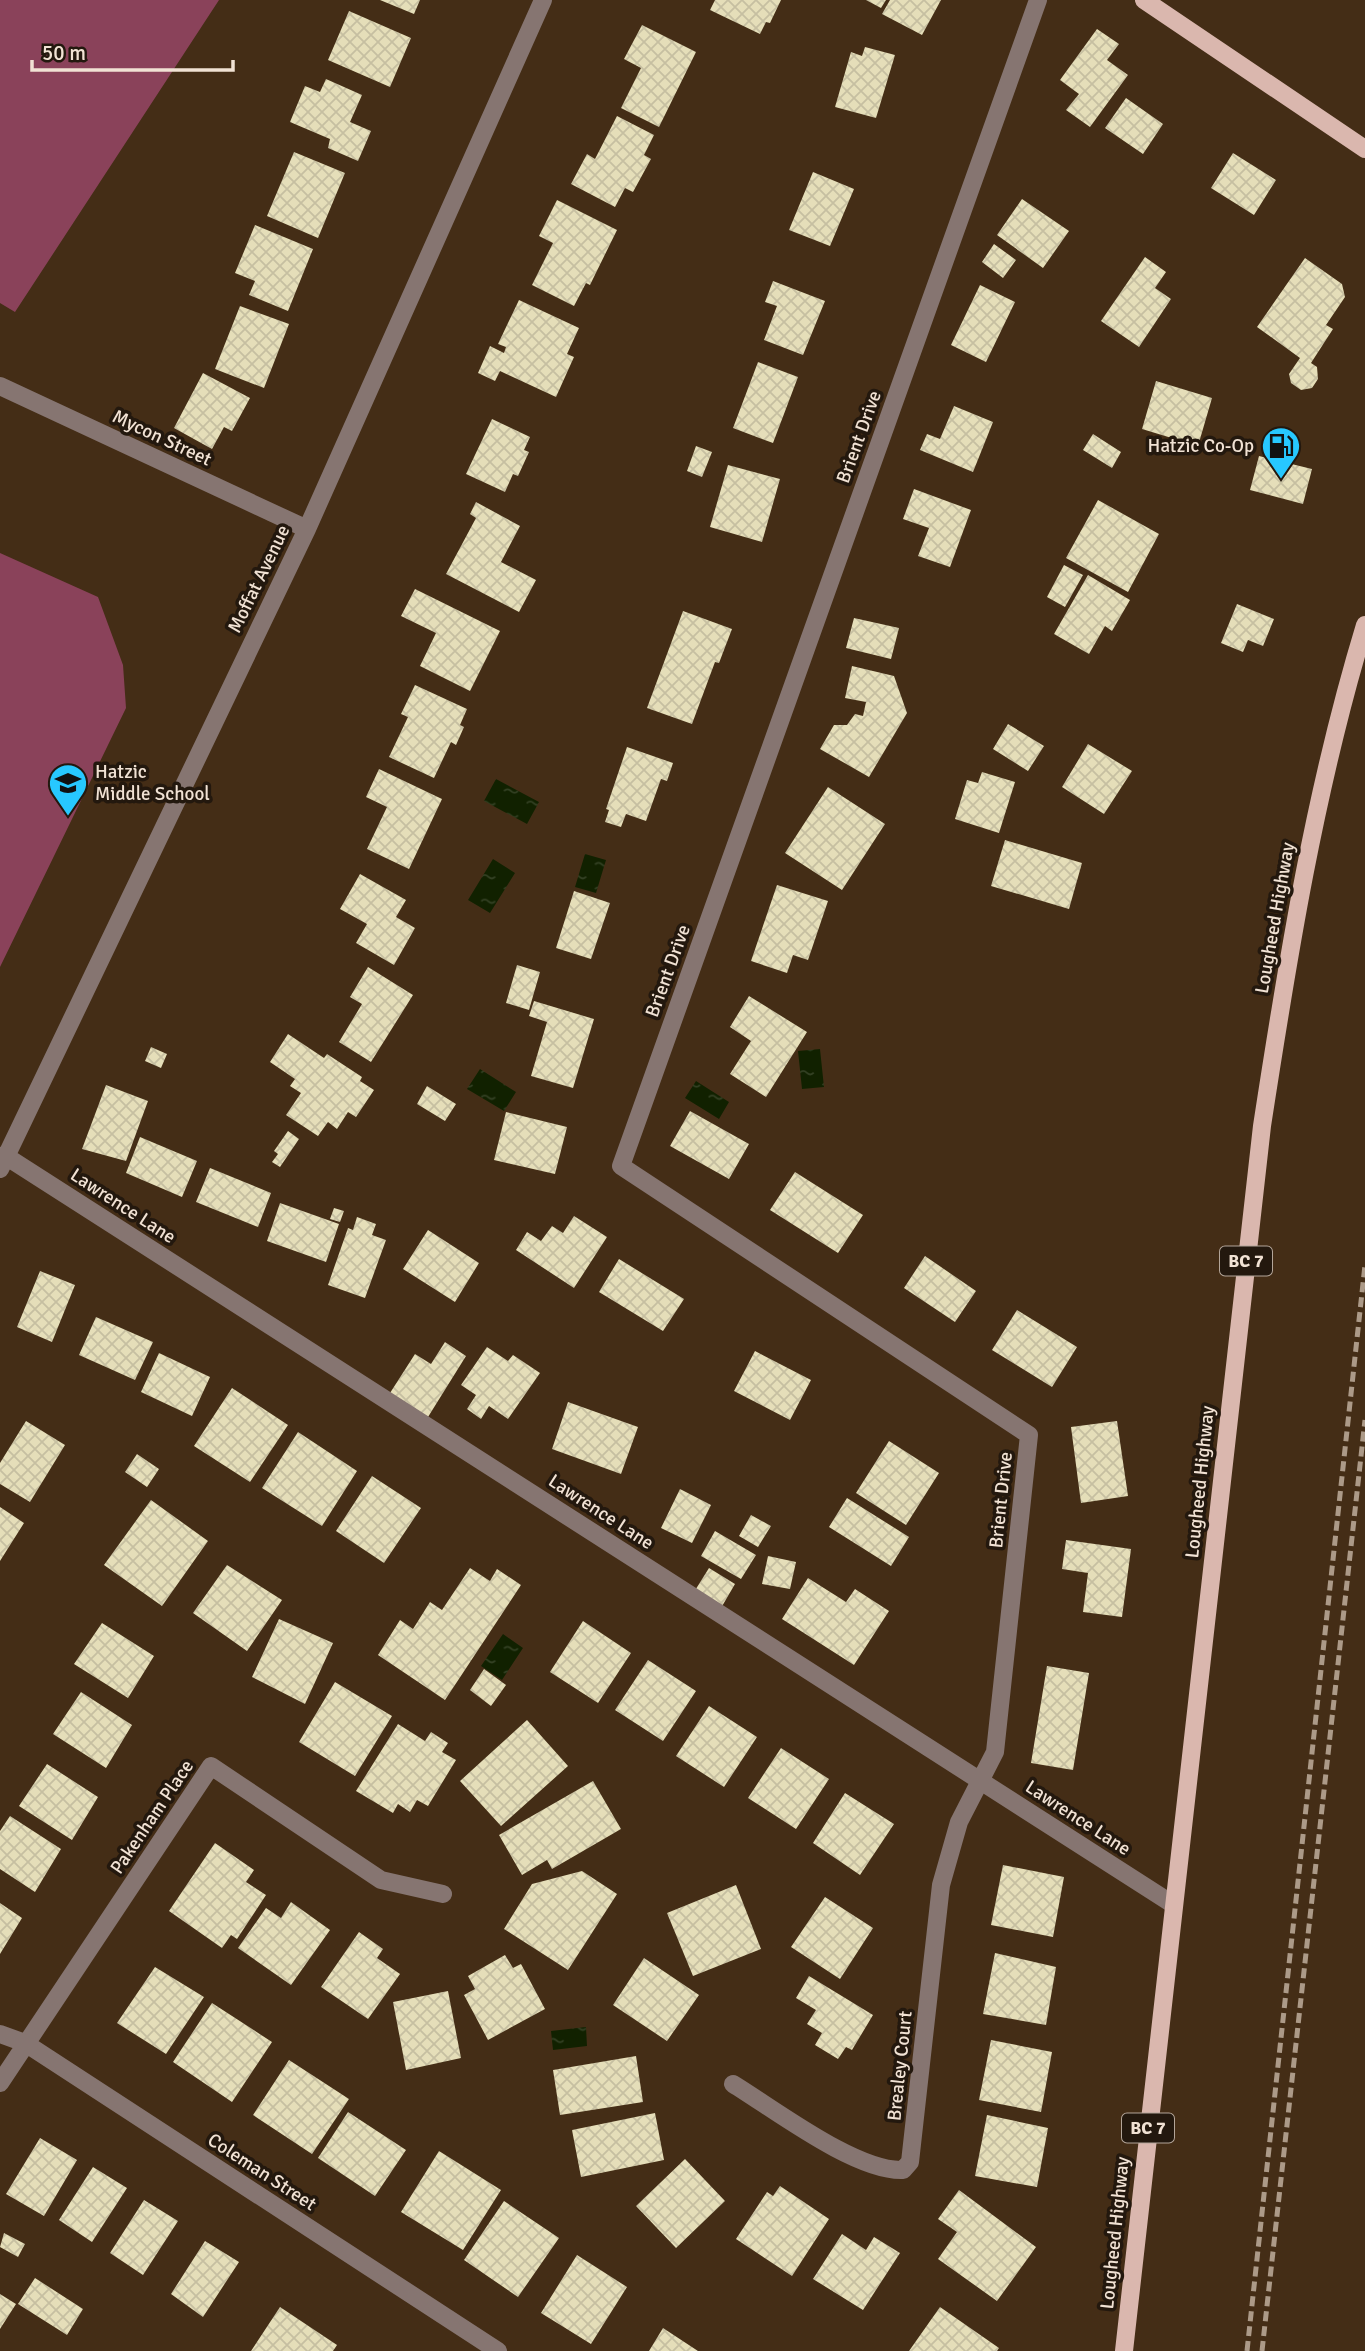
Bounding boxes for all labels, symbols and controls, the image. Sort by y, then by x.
scale bar [32,28,233,72]
text: 50 m [42,40,86,66]
street label: Brient Drive [831,387,887,487]
street label: Mycon Street [109,405,216,472]
fuel station icon: Hatzic Co-Op [1260,425,1302,480]
place label: Hatzic Co-Op [1148,434,1254,458]
street label: Moffat Avenue [223,521,295,637]
place label: Hatzic Middle School [95,760,210,806]
school or university icon: Hatzic Middle School [47,762,89,817]
street label: Lougheed Highway [1250,840,1300,996]
street label: Brient Drive [640,921,696,1021]
street label: Lawrence Lane [66,1163,180,1249]
road number: BC 7 [1220,1246,1272,1276]
street label: Lougheed Highway [1180,1404,1220,1559]
street label: Brient Drive [984,1451,1018,1549]
street label: Lawrence Lane [544,1469,658,1555]
street label: Pakenham Place [105,1755,199,1879]
street label: Lawrence Lane [1021,1775,1135,1861]
street label: Brealey Court [882,2010,918,2122]
road number: BC 7 [1122,2114,1174,2142]
street label: Coleman Street [203,2128,321,2216]
street label: Lougheed Highway [1095,2155,1135,2310]

